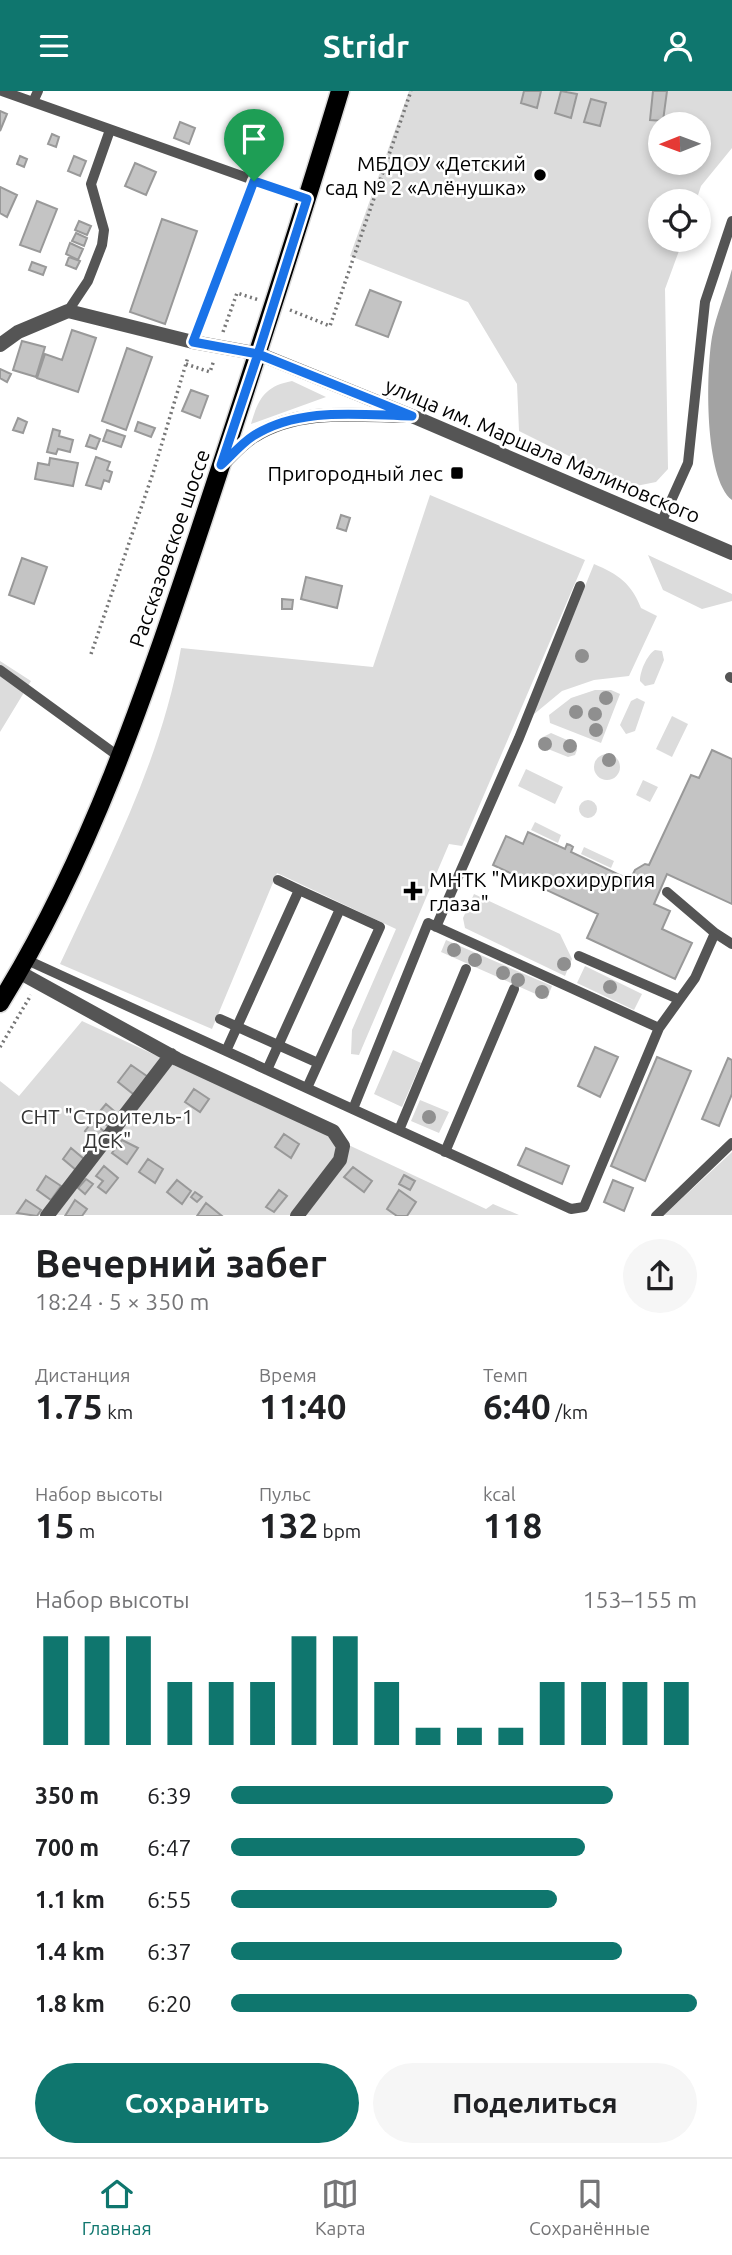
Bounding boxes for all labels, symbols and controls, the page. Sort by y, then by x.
icon: menu [35,27,73,65]
icon: person [659,27,697,65]
text: Stridr [323,28,409,64]
pin [224,109,284,181]
north arrow [648,112,710,175]
map controls [648,112,711,252]
icon: arrive [235,120,273,158]
place label: МБДОУ «Детский сад № 2 «Алёнушка» [325,151,526,199]
marker: МБДОУ «Детский сад № 2 «Алёнушка» [532,167,548,183]
button: locate [648,189,711,252]
street label: улица им. Маршала Малиновского [382,373,704,527]
street label: Рассказовское шоссе [124,446,214,650]
place label: Пригородный лес [267,461,443,485]
marker: Пригородный лес [449,465,465,481]
place label: МНТК "Микрохирургия глаза" [429,867,655,915]
marker: МНТК "Микрохирургия глаза" [403,881,423,901]
park label: СНТ "Строитель-1 ДСК" [21,1104,193,1152]
button: share [623,1239,697,1313]
text: Вечерний забег [35,1242,327,1284]
text: 18:24 · 5 × 350 m [35,1289,209,1314]
text: Дистанция [35,1364,130,1386]
text: Время [259,1364,317,1386]
text: Темп [483,1364,528,1386]
text: 1.75 [35,1386,103,1426]
text: 11:40 [259,1386,347,1426]
text: 6:40 [483,1386,551,1426]
text: km [103,1401,133,1423]
text: /km [551,1401,588,1423]
text: Набор высоты [35,1483,163,1505]
text: Пульс [259,1483,311,1505]
text: kcal [483,1483,516,1505]
text: 15 [35,1505,74,1545]
text: 132 [259,1505,318,1545]
text: 118 [483,1505,542,1545]
text: m [74,1520,95,1542]
text: bpm [318,1520,361,1542]
text: Набор высоты [35,1587,190,1612]
text: 153–155 m [583,1587,697,1612]
text: 350 m [35,1783,99,1808]
text: 6:39 [147,1783,192,1808]
text: 700 m [35,1835,99,1860]
text: 6:47 [147,1835,192,1860]
text: 1.1 km [35,1887,105,1912]
text: 6:55 [147,1887,192,1912]
text: 1.4 km [35,1939,105,1964]
text: 6:37 [147,1939,192,1964]
text: 1.8 km [35,1991,105,2016]
text: 6:20 [147,1991,192,2016]
button: Сохранить [35,2063,359,2143]
button: Поделиться [373,2063,697,2143]
tab: Главная [82,2175,152,2239]
tab: Карта [315,2175,366,2239]
tab: Сохранённые [529,2175,650,2239]

